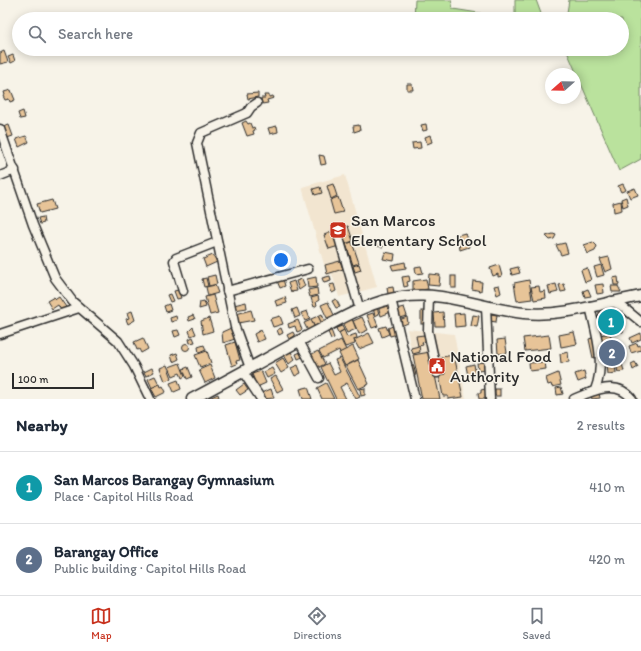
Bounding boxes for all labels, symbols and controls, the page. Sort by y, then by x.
search box [12,12,629,56]
icon: search [26,23,48,45]
text: Search here [58,25,133,43]
north arrow [545,68,581,104]
place label: San Marcos Elementary School [351,210,487,250]
school or university icon: San Marcos Elementary School [328,220,348,240]
your location [271,250,291,270]
pin: 1 [598,307,624,337]
pin: 2 [599,338,625,368]
place label: National Food Authority [450,346,552,386]
public building icon: National Food Authority [427,356,447,376]
scale bar [12,371,94,390]
text: 100 m [18,373,48,386]
text: Nearby [16,415,68,435]
text: 2 results [577,418,625,433]
text: San Marcos Barangay Gymnasium [54,471,274,489]
text: 1 [26,480,32,495]
text: 410 m [589,480,625,495]
text: Place · Capitol Hills Road [54,489,193,504]
text: Barangay Office [54,543,158,561]
text: 2 [26,552,32,567]
text: 420 m [588,552,625,567]
text: Public building · Capitol Hills Road [54,561,246,576]
tab: Map [90,605,112,642]
tab: Directions [293,605,342,642]
tab: Saved [522,605,551,642]

